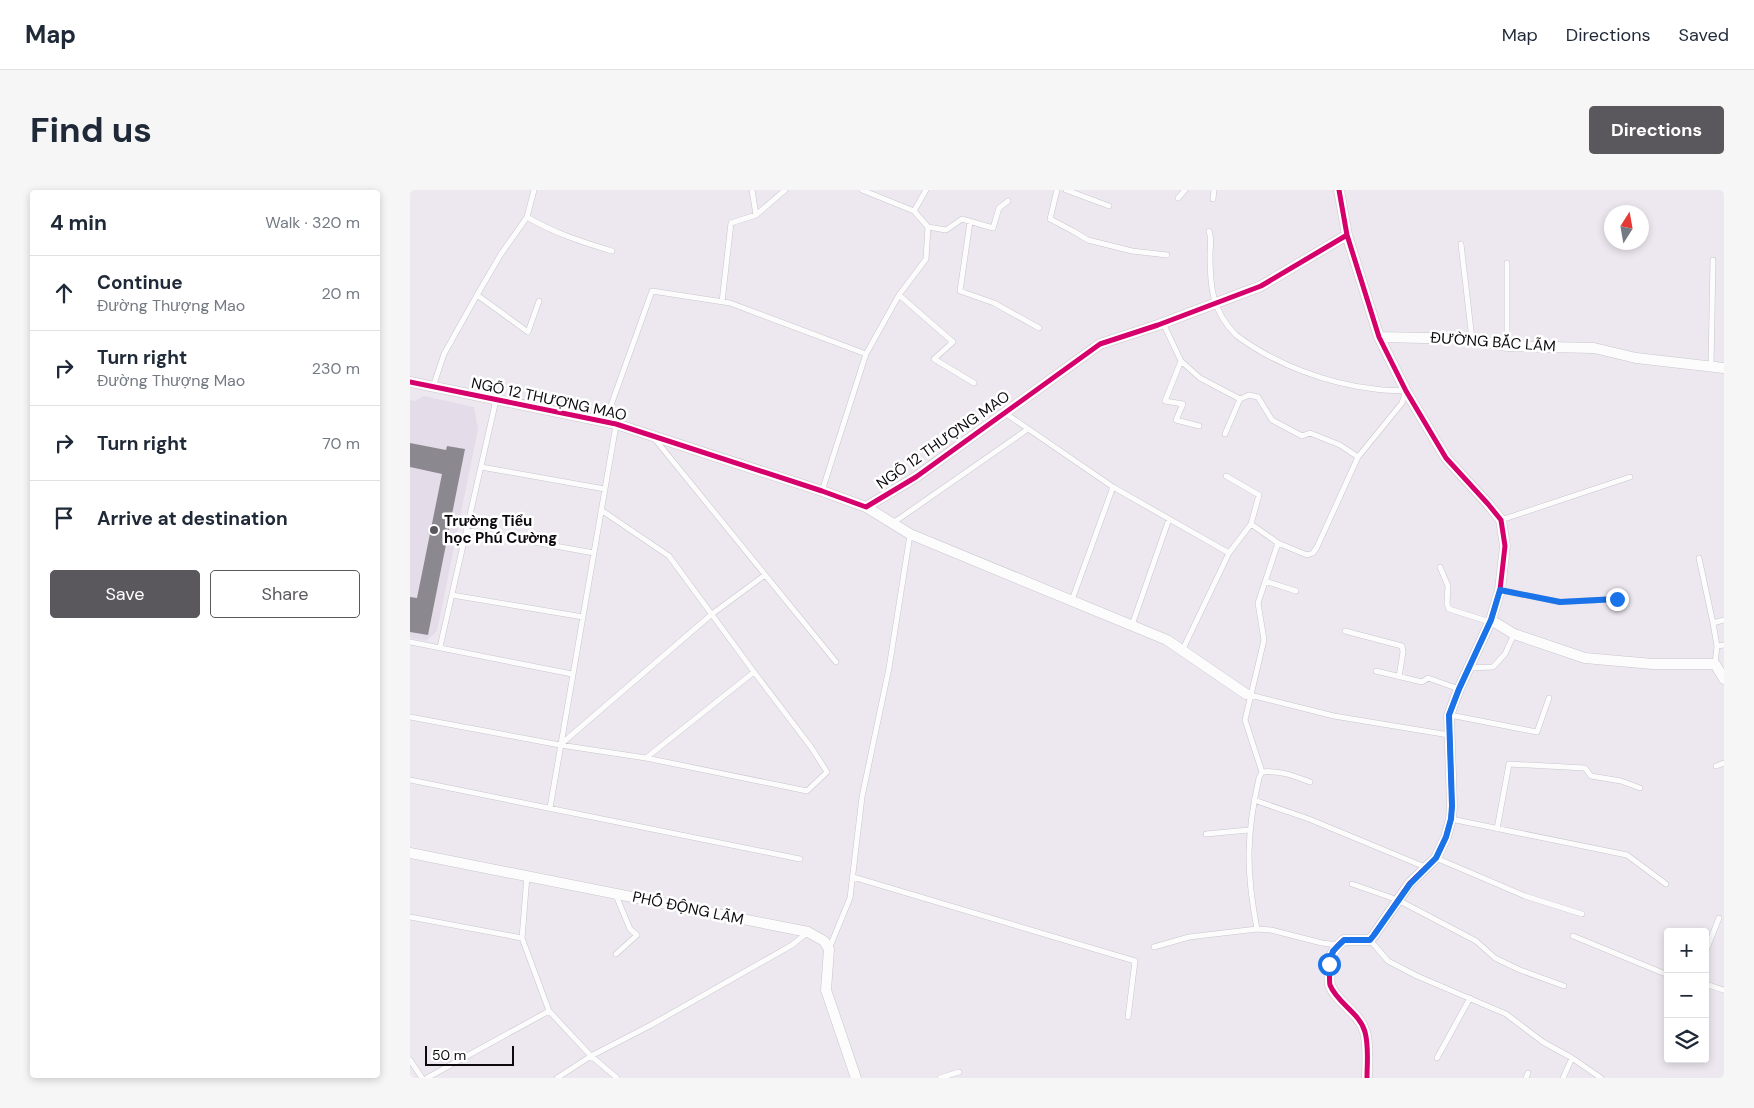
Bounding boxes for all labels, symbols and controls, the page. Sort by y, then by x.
text: Map [25,19,76,50]
text: Map [1502,23,1538,47]
text: Directions [1566,23,1651,47]
text: Saved [1679,23,1729,47]
button: Directions [1589,106,1724,154]
text: Find us [30,107,152,153]
north arrow [1604,205,1649,250]
text: 4 min [50,209,107,237]
text: Walk · 320 m [265,212,360,233]
text: Continue [97,270,183,295]
icon: ahead [50,279,78,307]
text: 20 m [321,283,360,304]
text: Đường Thượng Mao [97,295,245,316]
street label: ĐƯỜNG BẮC LÃM [1430,328,1556,356]
text: Turn right [97,345,187,370]
icon: right [50,354,78,382]
text: 230 m [312,358,360,379]
text: Đường Thượng Mao [97,370,245,391]
street label: NGÕ 12 THƯỢNG MAO [470,373,628,425]
street label: NGÕ 12 THƯỢNG MAO [872,386,1014,494]
icon: right [50,429,78,457]
text: Turn right [97,431,187,456]
text: 70 m [322,433,360,454]
icon: arrive [50,504,78,532]
text: Arrive at destination [97,506,288,531]
place label: Trường Tiểu học Phú Cường [444,511,557,548]
marker: Trường Tiểu học Phú Cường [428,524,440,536]
button: Save [50,570,200,618]
button: Share [210,570,360,618]
route end [1606,588,1629,611]
street label: PHỐ ĐỘNG LÃM [631,886,745,930]
map controls [1664,928,1709,1063]
button: + [1664,928,1709,973]
route start [1318,953,1341,976]
button: − [1664,973,1709,1018]
button: layers [1664,1018,1709,1063]
scale bar [425,1043,514,1066]
text: 50 m [432,1046,466,1064]

